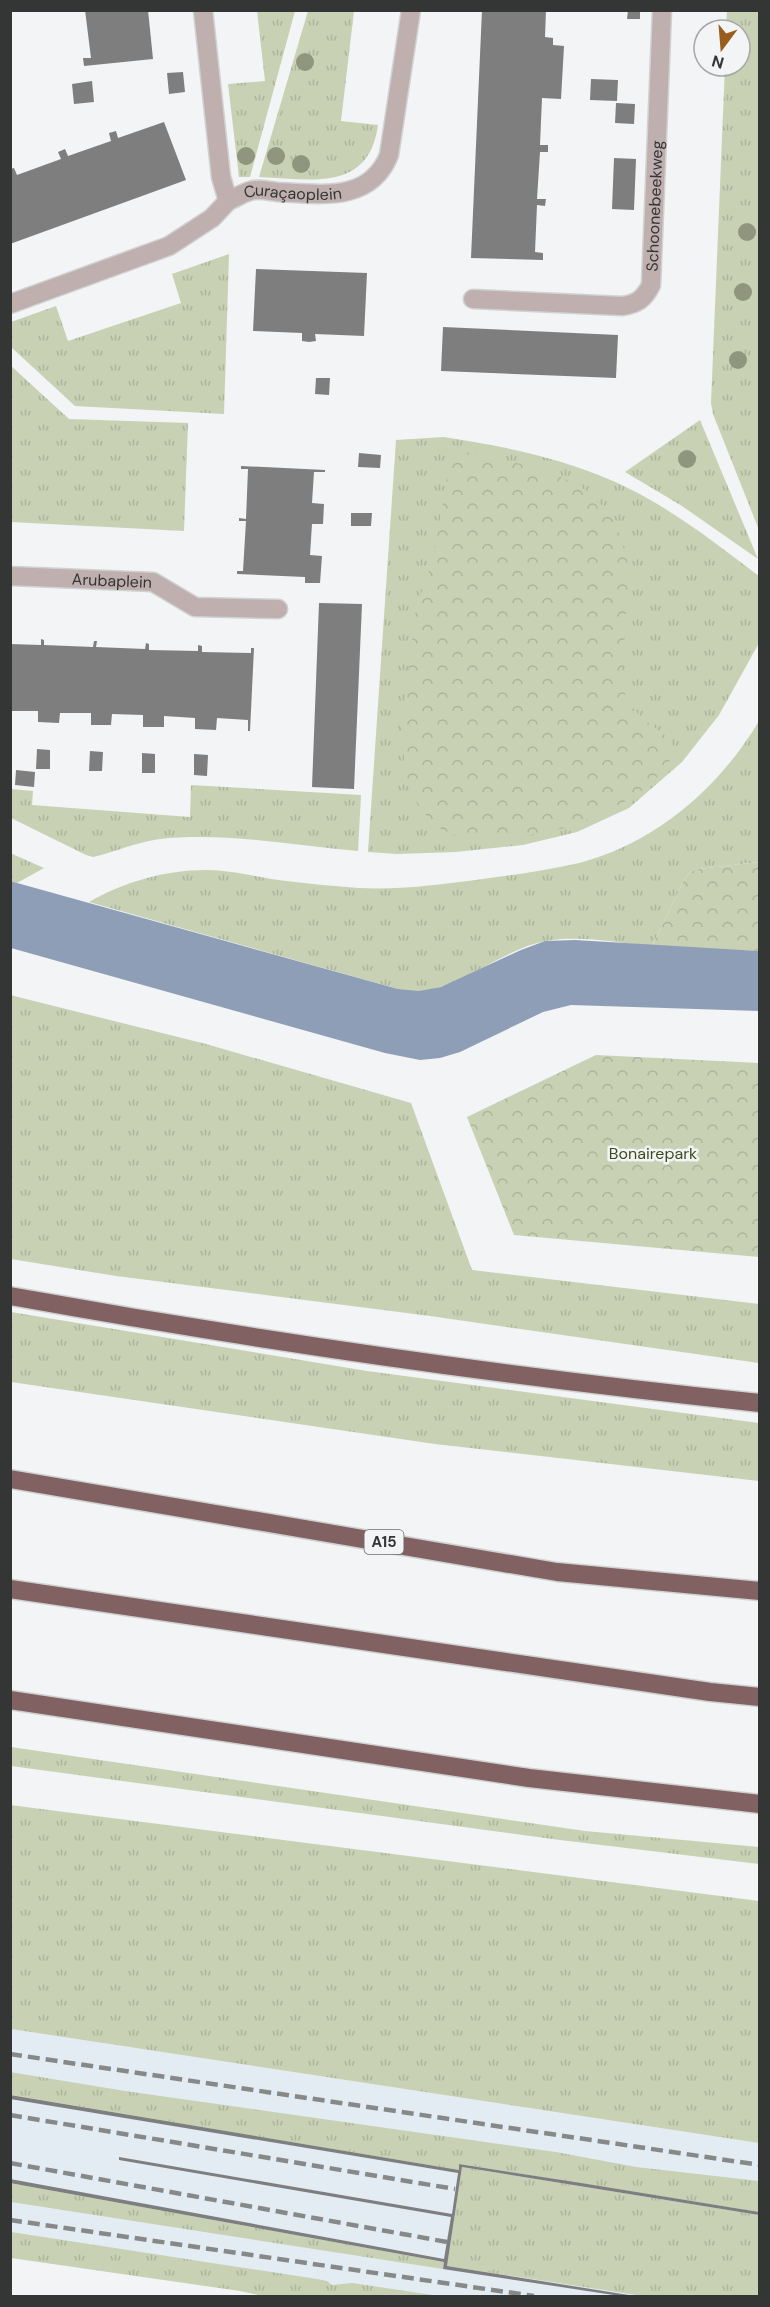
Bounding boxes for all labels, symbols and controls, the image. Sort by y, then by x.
north arrow [692,18,752,78]
text: N [709,50,727,74]
street label: Schoonebeekweg [642,140,668,272]
street label: Curaçaoplein [241,180,343,205]
street label: Arubaplein [71,569,152,593]
park label: Bonairepark [609,1143,697,1164]
road number: A15 [364,1530,404,1554]

